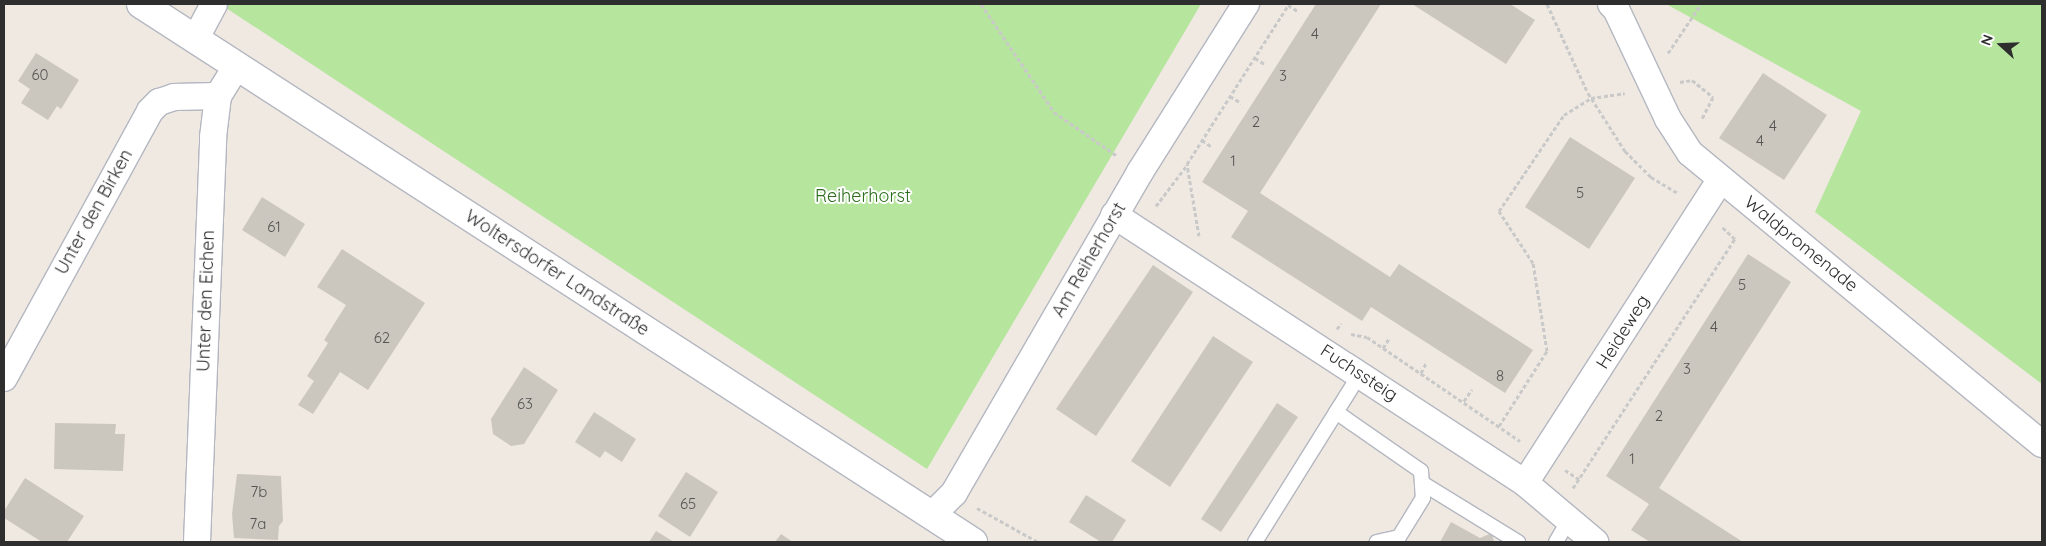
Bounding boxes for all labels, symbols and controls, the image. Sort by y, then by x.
north arrow [1976,20,2026,70]
house number: 4 [1311,25,1319,43]
text: N [1977,32,1997,48]
house number: 60 [32,66,48,84]
house number: 3 [1279,67,1287,85]
house number: 2 [1252,113,1260,131]
house number: 4 [1769,117,1777,135]
house number: 4 [1756,132,1764,150]
street label: Unter den Birken [51,146,137,278]
house number: 1 [1230,152,1236,170]
house number: 5 [1576,184,1584,202]
park label: Reiherhorst [815,185,911,207]
street label: Waldpromenade [1740,191,1862,297]
street label: Am Reiherhorst [1047,199,1131,321]
street label: Woltersdorfer Landstraße [461,205,653,341]
house number: 61 [267,218,281,236]
street label: Unter den Eichen [193,230,219,372]
house number: 5 [1738,276,1746,294]
street label: Heideweg [1592,291,1654,373]
house number: 4 [1710,318,1718,336]
house number: 62 [374,329,390,347]
street label: Fuchssteig [1316,340,1402,406]
house number: 3 [1683,360,1691,378]
house number: 8 [1496,367,1504,385]
house number: 63 [517,395,533,413]
house number: 2 [1655,407,1663,425]
house number: 1 [1629,450,1635,468]
house number: 7b [251,483,267,501]
house number: 65 [680,495,696,513]
house number: 7a [250,515,266,533]

